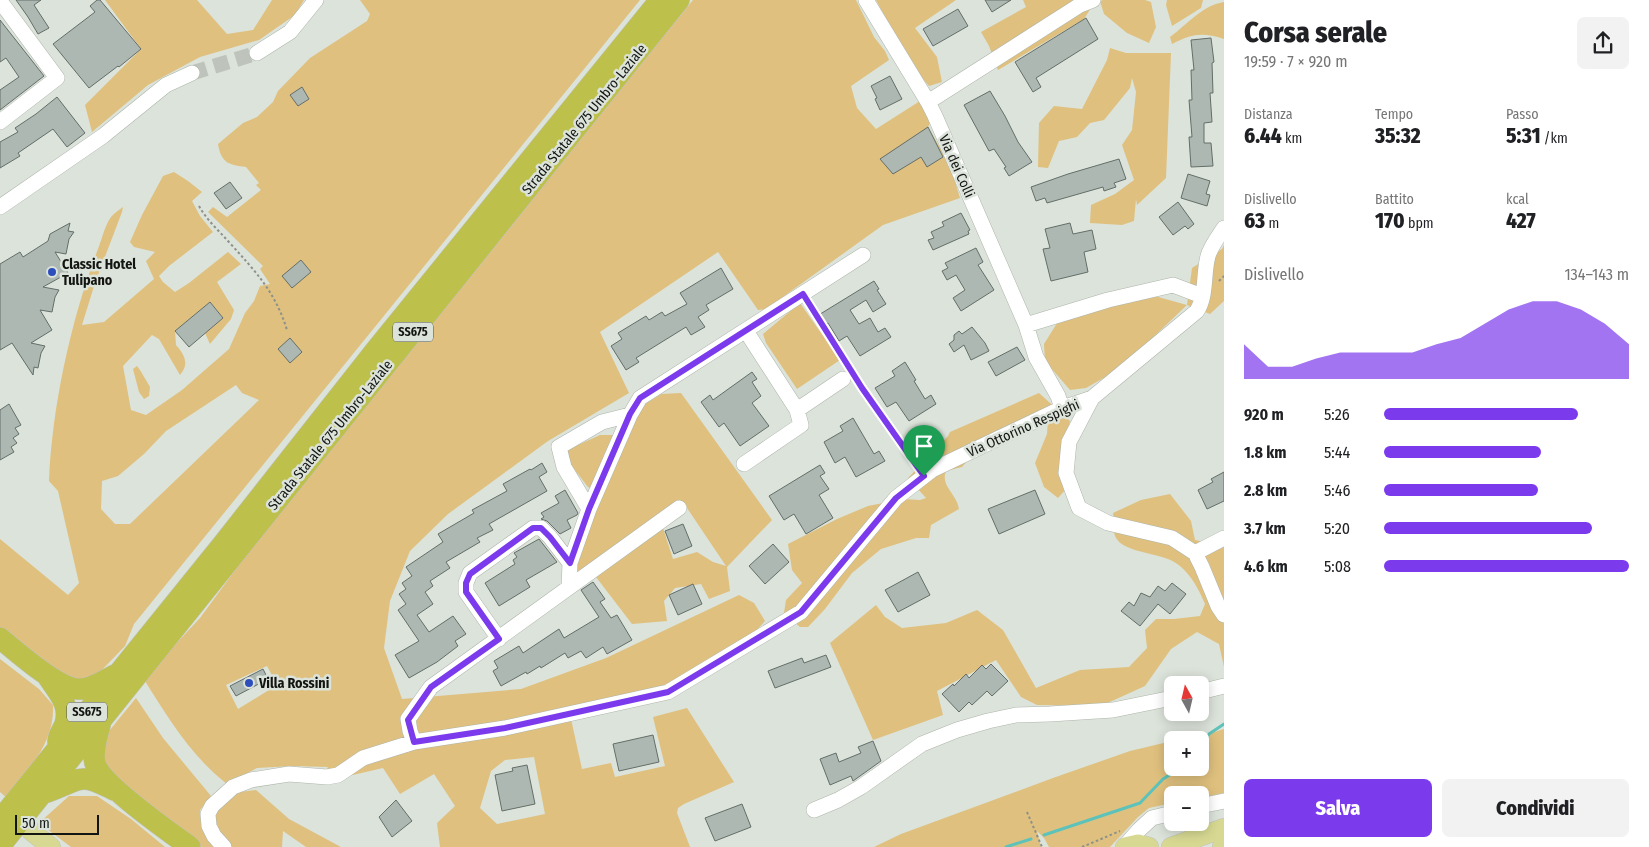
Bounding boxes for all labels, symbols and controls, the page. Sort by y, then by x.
text: Corsa serale [1244,16,1387,49]
button: share [1577,17,1629,69]
street label: Strada Statale 675 Umbro-Laziale [518,41,650,198]
text: 19:59 · 7 × 920 m [1244,52,1347,71]
text: Distanza [1244,106,1293,123]
text: Tempo [1375,106,1413,123]
text: Passo [1506,106,1539,123]
text: 6.44 [1244,123,1282,149]
text: 35:32 [1375,123,1421,149]
text: 5:31 [1506,123,1541,149]
text: km [1282,130,1302,147]
text: /km [1541,130,1568,147]
street label: Via dei Colli [935,132,978,200]
text: Dislivello [1244,191,1297,208]
text: Battito [1375,191,1414,208]
text: kcal [1506,191,1529,208]
text: 63 [1244,208,1265,234]
text: 170 [1375,208,1405,234]
text: 427 [1506,208,1536,234]
text: m [1265,215,1279,232]
text: bpm [1405,215,1434,232]
place label: Classic Hotel Tulipano [62,256,136,289]
text: Dislivello [1244,265,1304,284]
text: 134–143 m [1564,265,1629,284]
marker: Classic Hotel Tulipano [46,266,58,278]
road number: SS675 [393,322,433,342]
street label: Strada Statale 675 Umbro-Laziale [264,357,396,514]
street label: Via Ottorino Respighi [964,396,1082,461]
text: 920 m [1244,405,1284,424]
text: 5:26 [1324,405,1350,424]
pin [903,425,945,476]
icon: arrive [910,432,938,460]
text: 1.8 km [1244,443,1287,462]
text: 5:44 [1324,443,1350,462]
text: 2.8 km [1244,481,1287,500]
text: 5:46 [1324,481,1350,500]
text: 3.7 km [1244,519,1286,538]
text: 5:20 [1324,519,1350,538]
text: 4.6 km [1244,557,1288,576]
text: 5:08 [1324,557,1351,576]
place label: Villa Rossini [258,675,330,692]
north arrow [1164,676,1209,721]
map controls [1164,676,1209,831]
marker: Villa Rossini [243,677,255,689]
road number: SS675 [67,702,107,722]
button: + [1164,731,1209,776]
button: Salva [1244,779,1432,837]
button: Condividi [1442,779,1629,837]
button: − [1164,786,1209,831]
scale bar [15,812,99,835]
text: 50 m [22,815,50,832]

